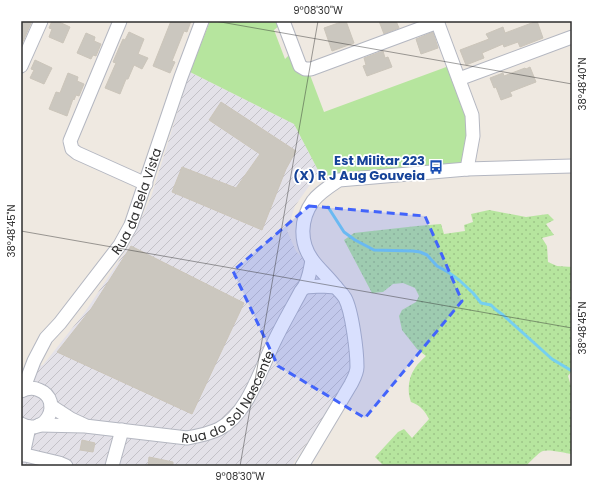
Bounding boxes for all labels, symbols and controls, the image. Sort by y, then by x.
text: 9°08'30"W [293,3,343,18]
text: 38°48'40"N [575,57,590,111]
street label: Rua da Bela Vista [107,145,166,259]
place label: Est Militar 223 (X) R J Aug Gouveia [293,151,425,185]
bus stop icon: Est Militar 223 (X) R J Aug Gouveia [428,159,444,175]
text: 38°48'45"N [4,204,19,258]
text: 38°48'45"N [575,301,590,355]
street label: Rua do Sol Nascente [180,347,279,448]
text: 9°08'30"W [215,469,265,484]

